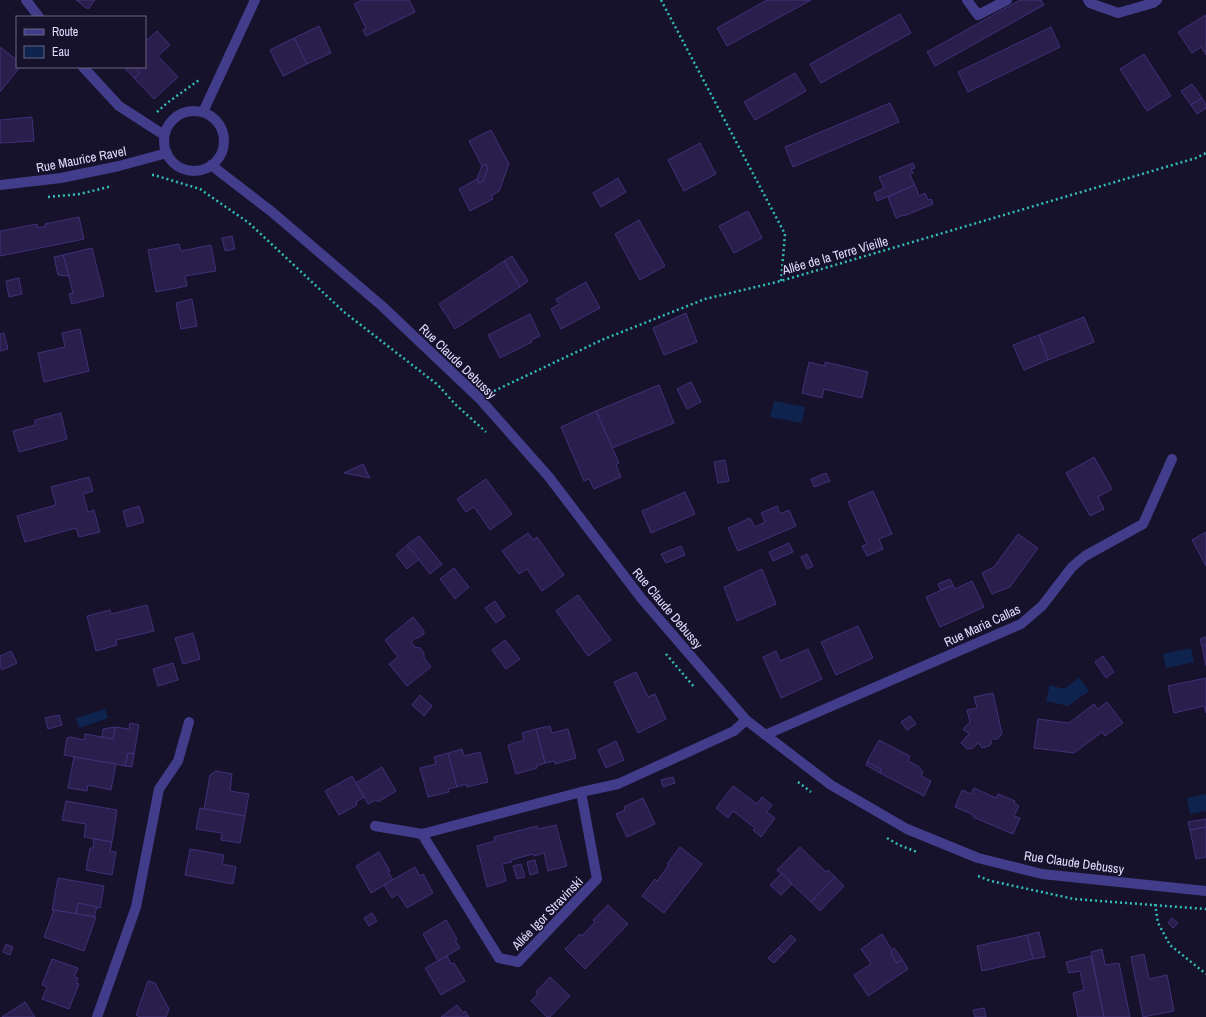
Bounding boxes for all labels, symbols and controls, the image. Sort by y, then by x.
legend [16,16,146,68]
text: Route [52,24,78,40]
text: Eau [52,44,70,60]
street label: Rue Maurice Ravel [35,142,127,177]
street label: Allée de la Terre Vieille [779,232,890,279]
street label: Rue Claude Debussy [416,320,500,403]
street label: Rue Claude Debussy [629,564,707,653]
street label: Rue Maria Callas [941,600,1023,651]
street label: Rue Claude Debussy [1023,847,1126,878]
street label: Allée Igor Stravinski [507,873,587,954]

